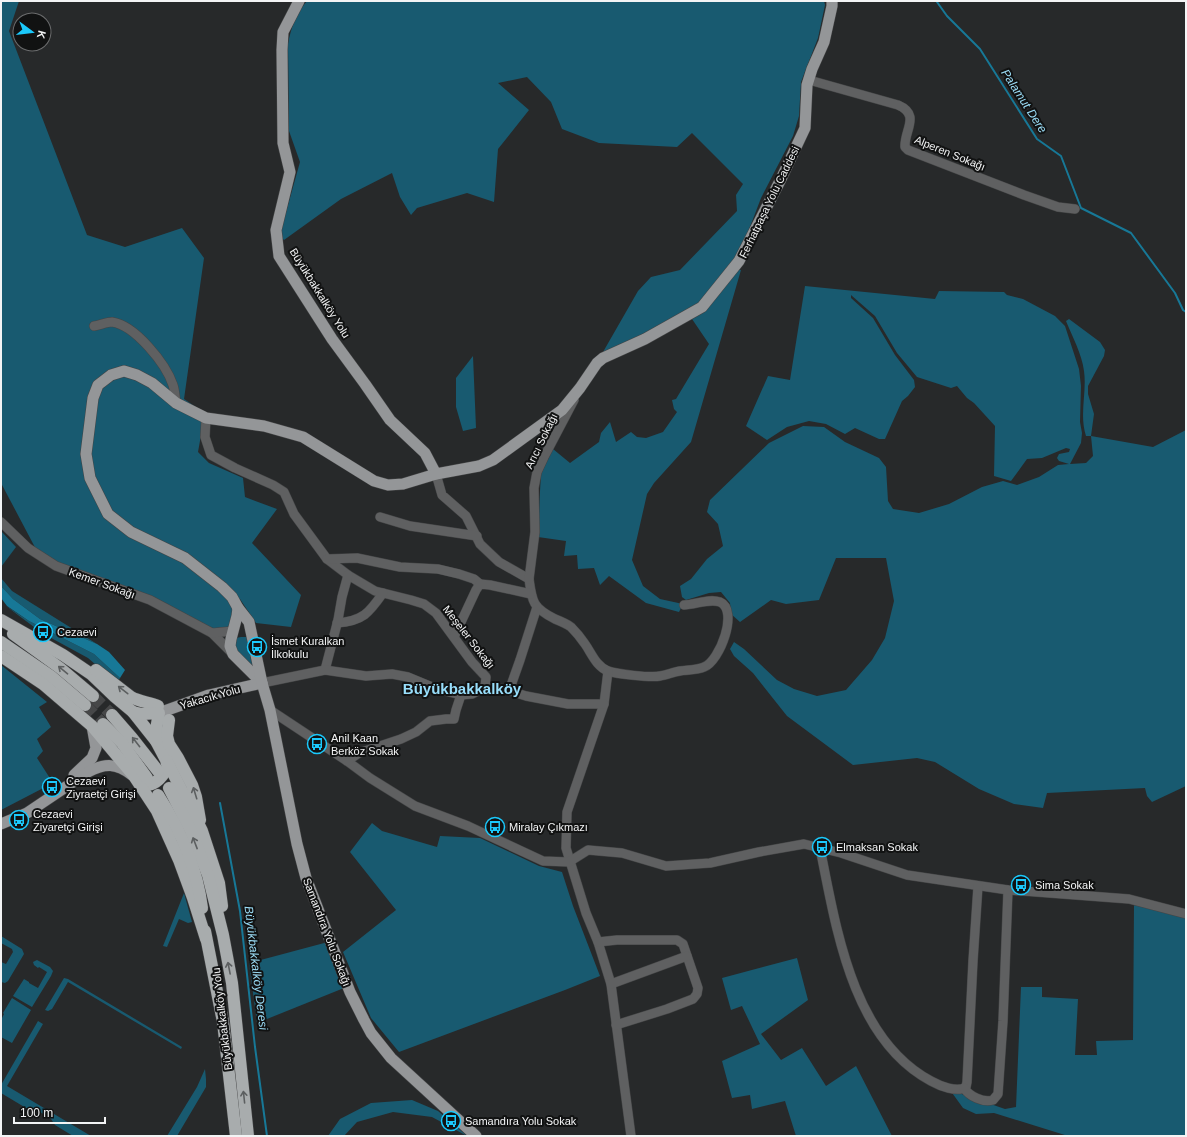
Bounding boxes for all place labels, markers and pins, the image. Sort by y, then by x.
bus stop icon: Cezaevi [32,621,54,643]
place label: Cezaevi [57,626,97,638]
place label: İsmet Kuralkan İlkokulu [271,635,344,660]
bus stop icon: İsmet Kuralkan İlkokulu [246,636,268,658]
place label: Anil Kaan Berköz Sokak [331,732,399,757]
bus stop icon: Anil Kaan Berköz Sokak [306,733,328,755]
place label: Cezaevi Ziyraetçi Girişi [66,775,136,800]
bus stop icon: Cezaevi Ziyraetçi Girişi [41,776,63,798]
place label: Cezaevi Ziyaretçi Girişi [33,808,103,833]
bus stop icon: Cezaevi Ziyaretçi Girişi [8,809,30,831]
bus stop icon: Miralay Çıkmazı [484,816,506,838]
place label: Miralay Çıkmazı [509,821,588,833]
bus stop icon: Elmaksan Sokak [811,836,833,858]
place label: Elmaksan Sokak [836,841,918,853]
bus stop icon: Sima Sokak [1010,874,1032,896]
place label: Sima Sokak [1035,879,1094,891]
bus stop icon: Samandıra Yolu Sokak [440,1110,462,1132]
place label: Samandıra Yolu Sokak [465,1115,577,1127]

